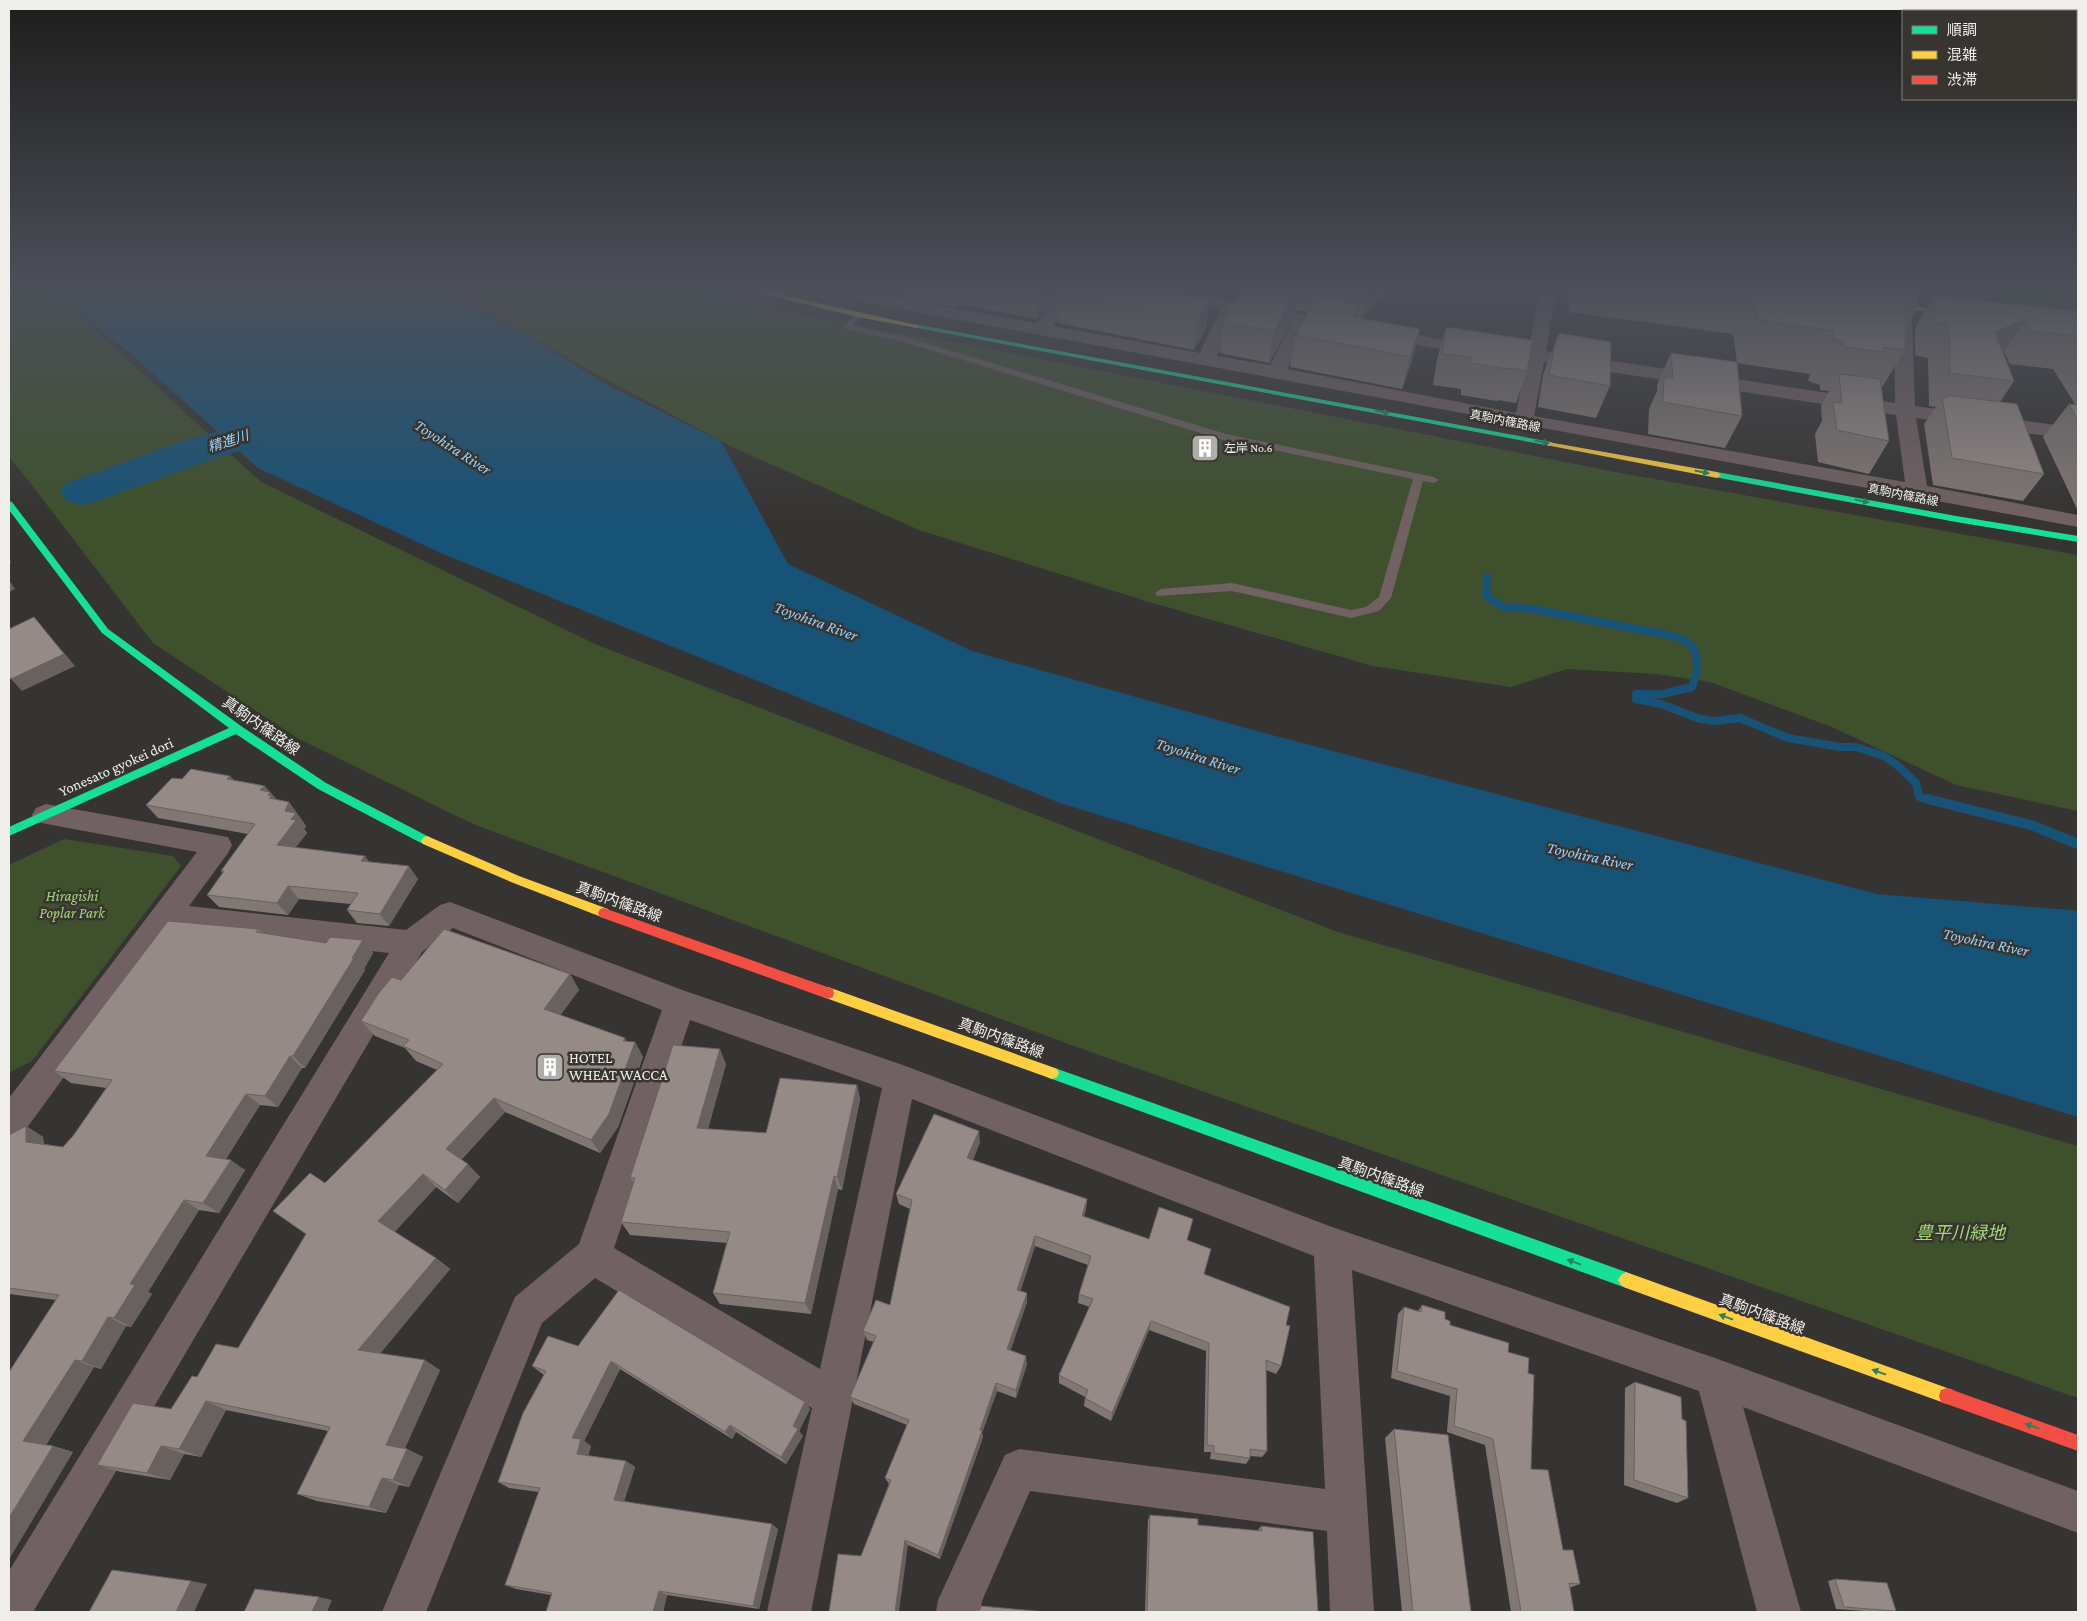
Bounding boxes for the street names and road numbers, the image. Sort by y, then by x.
street label: 真駒内篠路線 [1468,407,1542,435]
street label: 真駒内篠路線 [1866,481,1940,509]
street label: 真駒内篠路線 [220,694,302,758]
street label: Yonesato gyokei dori [56,735,176,800]
street label: 真駒内篠路線 [574,879,664,925]
street label: 真駒内篠路線 [956,1015,1046,1061]
street label: 真駒内篠路線 [1336,1154,1426,1200]
street label: 真駒内篠路線 [1717,1291,1807,1337]

